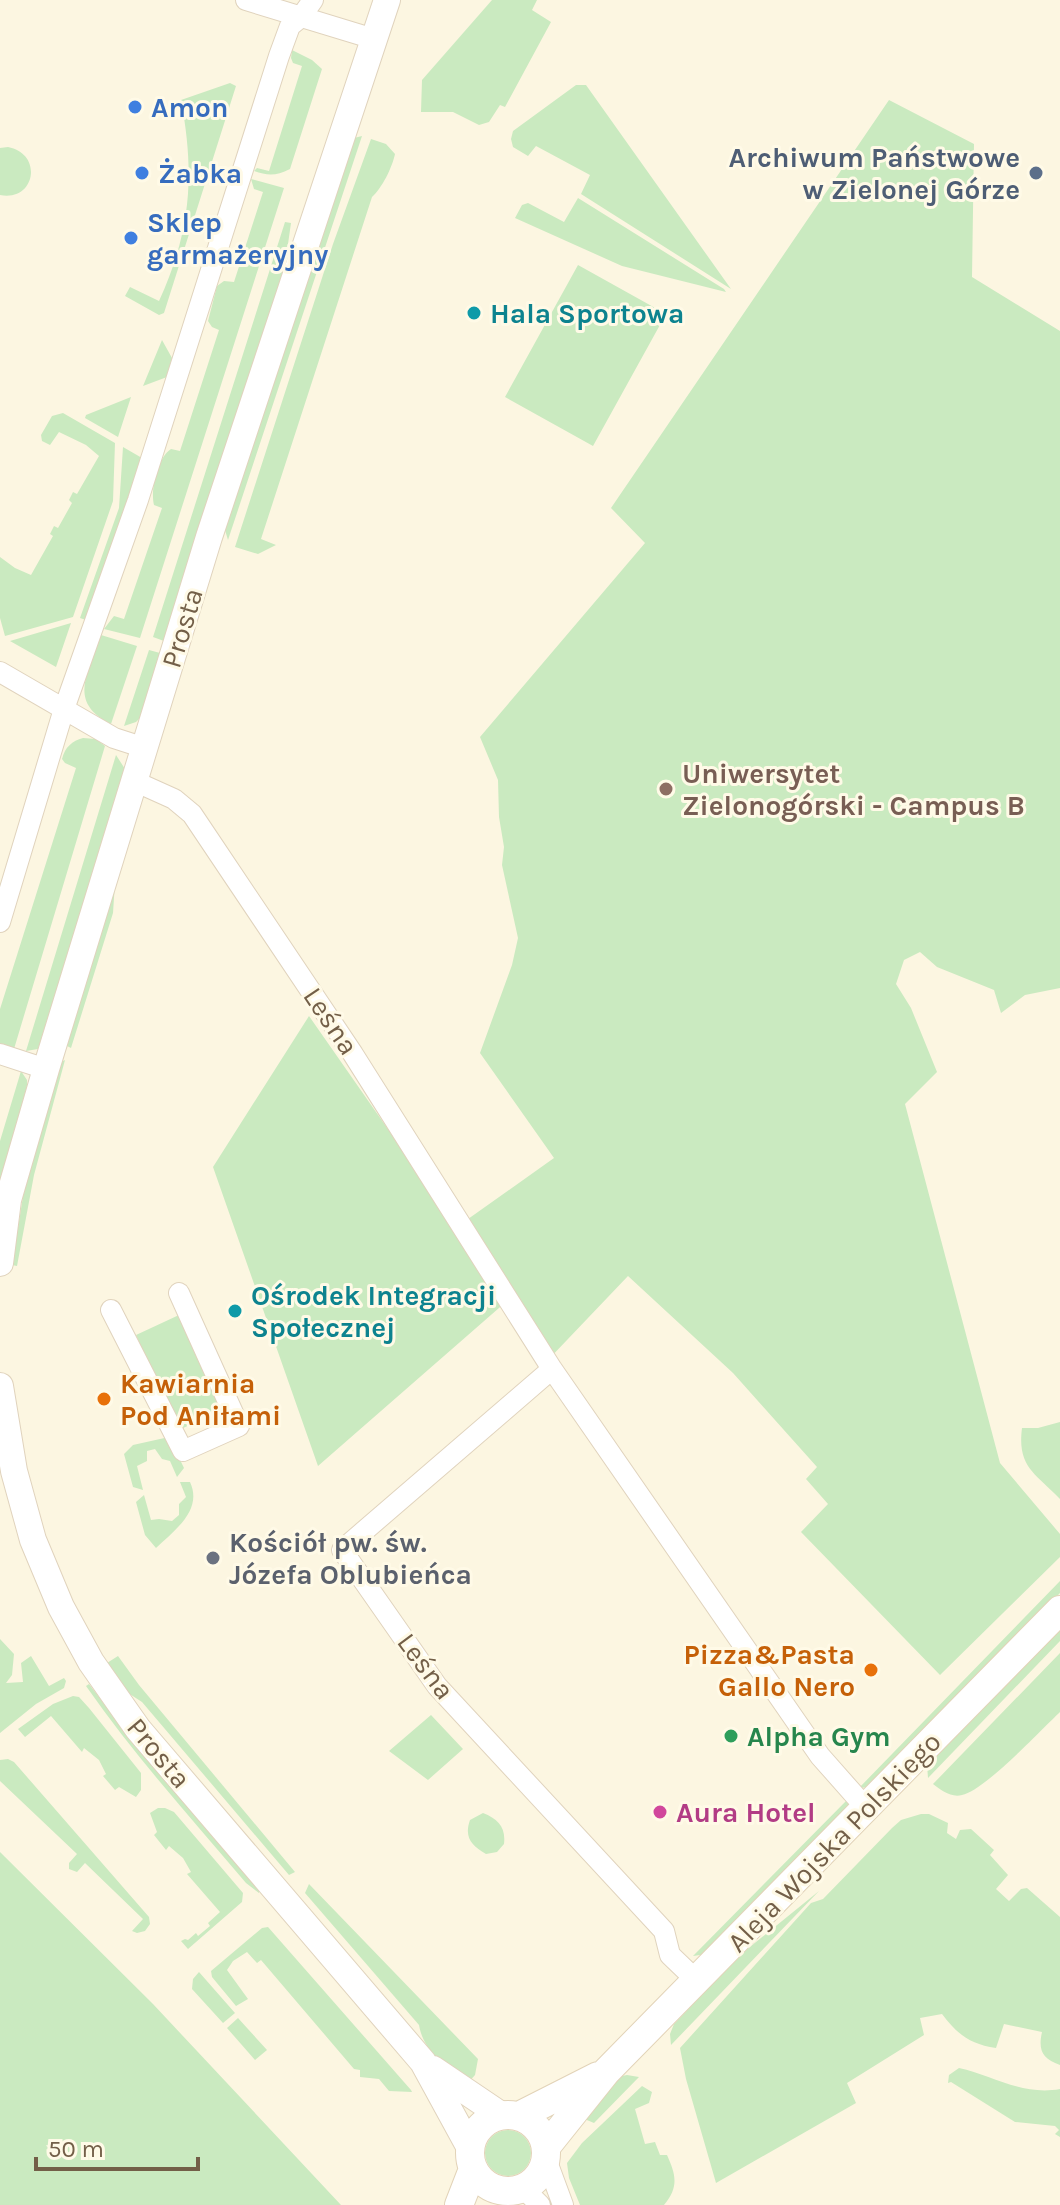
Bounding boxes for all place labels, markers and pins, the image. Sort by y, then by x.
place label: Amon [151,91,228,124]
marker: Amon [126,98,144,116]
place label: Archiwum Państwowe w Zielonej Górze [729,141,1020,206]
place label: Żabka [158,157,242,190]
marker: Żabka [133,164,151,182]
marker: Archiwum Państwowe w Zielonej Górze [1027,164,1045,182]
place label: Sklep garmażeryjny [147,206,328,271]
marker: Sklep garmażeryjny [122,229,140,247]
place label: Hala Sportowa [490,297,684,330]
marker: Hala Sportowa [465,304,483,322]
place label: Uniwersytet Zielonogórski - Campus B [682,757,1025,822]
marker: Uniwersytet Zielonogórski - Campus B [657,780,675,798]
place label: Ośrodek Integracji Społecznej [251,1279,496,1344]
marker: Ośrodek Integracji Społecznej [226,1302,244,1320]
place label: Kawiarnia Pod Aniłami [120,1367,281,1432]
marker: Kawiarnia Pod Aniłami [95,1390,113,1408]
place label: Kościół pw. św. Józefa Oblubieńca [229,1526,472,1591]
marker: Kościół pw. św. Józefa Oblubieńca [204,1549,222,1567]
place label: Pizza&Pasta Gallo Nero [684,1638,855,1703]
marker: Pizza&Pasta Gallo Nero [862,1661,880,1679]
place label: Alpha Gym [747,1720,891,1753]
marker: Alpha Gym [722,1727,740,1745]
place label: Aura Hotel [676,1796,816,1829]
marker: Aura Hotel [651,1803,669,1821]

